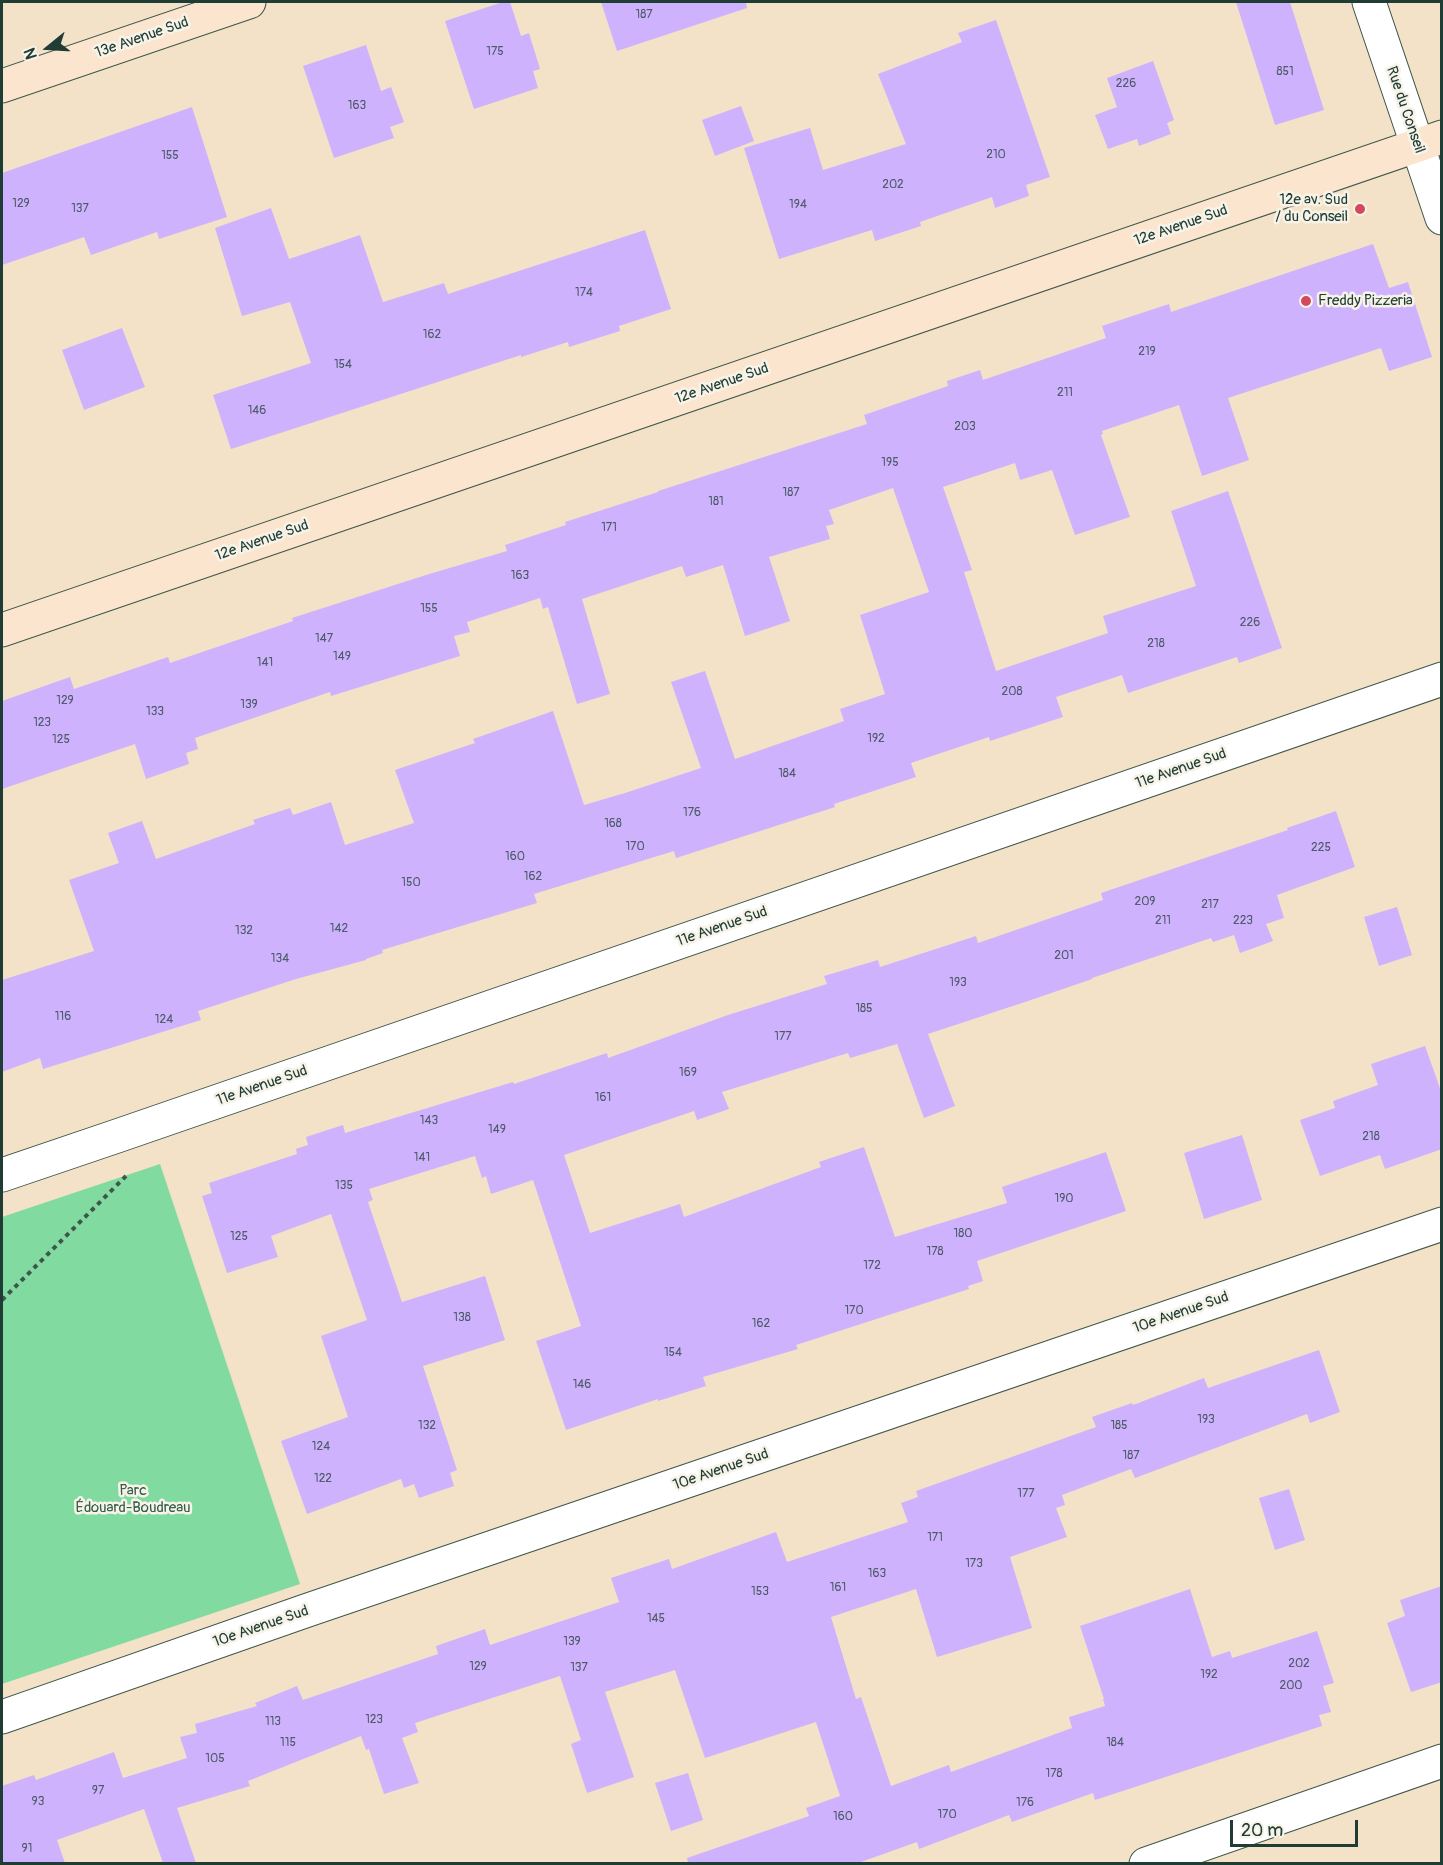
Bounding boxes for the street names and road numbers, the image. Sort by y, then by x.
street label: 13e Avenue Sud [93,14,191,62]
street label: Rue du Conseil [1382,64,1428,156]
street label: 12e Avenue Sud [1132,202,1230,250]
street label: 12e Avenue Sud [673,360,771,408]
street label: 12e Avenue Sud [213,517,311,565]
street label: 11e Avenue Sud [1133,745,1229,793]
street label: 11e Avenue Sud [674,903,770,951]
street label: 11e Avenue Sud [214,1062,310,1110]
street label: 10e Avenue Sud [1131,1288,1231,1338]
street label: 10e Avenue Sud [671,1445,771,1495]
street label: 10e Avenue Sud [211,1602,311,1652]

